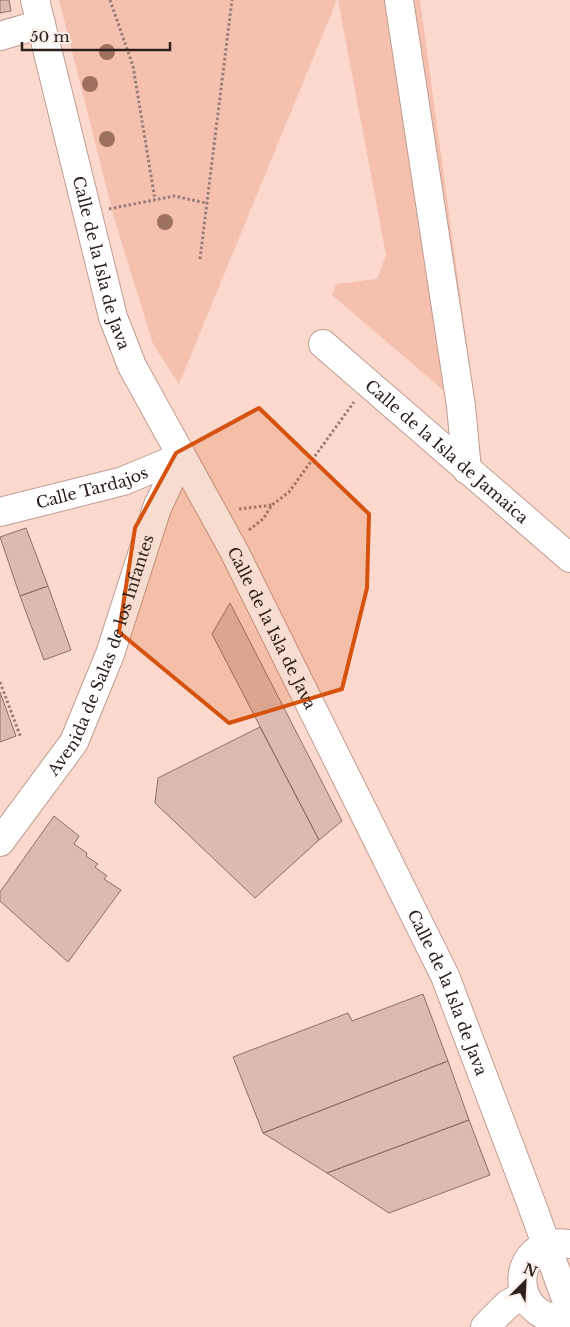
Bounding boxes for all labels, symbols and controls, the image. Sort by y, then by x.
scale bar [22,20,170,52]
text: 50 m [30,27,70,46]
street label: Calle de la Isla de Java [69,174,135,352]
street label: Calle de la Isla de Jamaica [361,375,533,528]
street label: Calle Tardajos [34,462,151,513]
street label: Avenida de Salas de los Infantes [42,532,158,780]
street label: Calle de la Isla de Java [223,543,321,712]
street label: Calle de la Isla de Java [404,906,492,1078]
north arrow [500,1257,550,1307]
text: N [521,1259,540,1281]

